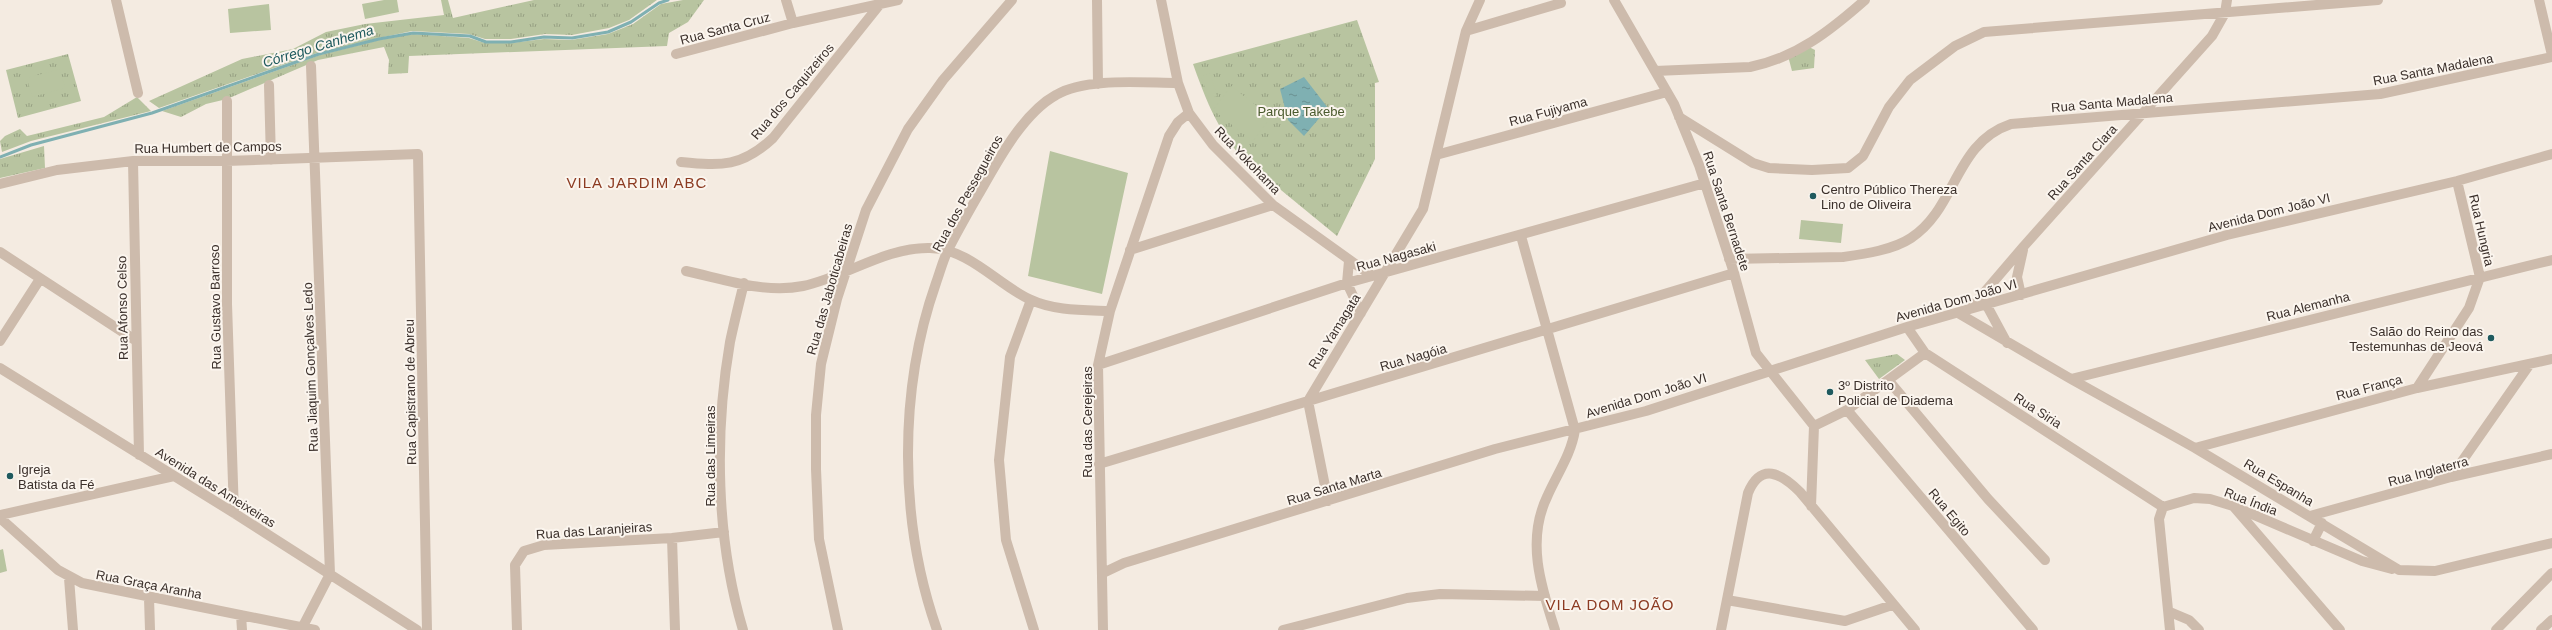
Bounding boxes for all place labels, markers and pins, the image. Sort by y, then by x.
place label: Centro Público Thereza Lino de Oliveira [1821,182,1958,212]
marker: Centro Público Thereza Lino de Oliveira [1808,191,1818,201]
place label: Salão do Reino das Testemunhas de Jeová [2349,324,2484,354]
marker: Salão do Reino das Testemunhas de Jeová [2486,333,2496,343]
place label: 3º Distrito Policial de Diadema [1838,378,1954,408]
marker: 3º Distrito Policial de Diadema [1825,387,1835,397]
place label: Igreja Batista da Fé [18,462,95,492]
marker: Igreja Batista da Fé [5,471,15,481]

